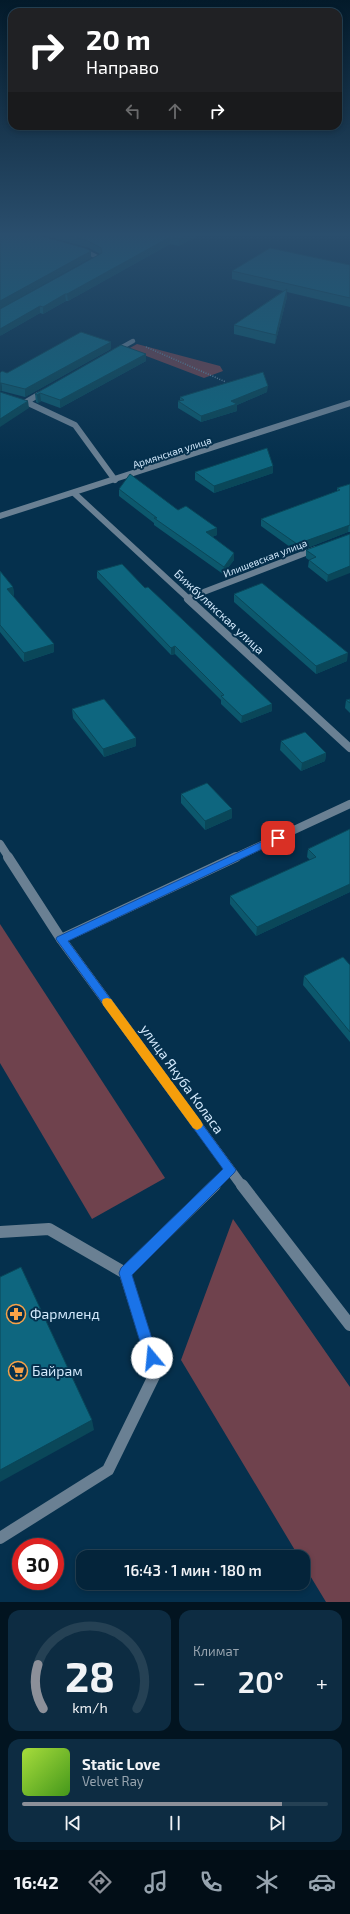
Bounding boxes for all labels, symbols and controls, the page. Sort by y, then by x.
text: 20 m [86,22,151,56]
icon: right [20,24,72,76]
text: Направо [86,56,159,78]
icon: left [122,100,144,122]
icon: ahead [164,100,186,122]
icon: right [206,100,228,122]
street label: Армянская улица [131,434,213,471]
street label: Илишевская улица [221,536,309,580]
street label: Бижбулякская улица [171,566,268,657]
pin [261,821,295,855]
icon: arrive [267,827,289,849]
street label: улица Якуба Коласа [137,1021,228,1137]
pharmacy icon: Фармленд [5,1303,27,1325]
place label: Фармленд [30,1305,100,1322]
position arrow [131,1337,173,1379]
supermarket icon: Байрам [7,1360,29,1382]
place label: Байрам [32,1362,83,1379]
speed limit sign: 30 [12,1538,64,1590]
text: 16:43 · 1 мин · 180 m [124,1561,262,1579]
text: Климат [193,1643,239,1659]
text: 28 [64,1649,115,1699]
text: 20° [238,1663,284,1699]
text: − [193,1669,206,1695]
text: + [316,1669,328,1695]
text: km/h [72,1698,107,1715]
text: Static Love [82,1755,160,1773]
text: Velvet Ray [82,1773,144,1789]
icon: previous [62,1812,84,1834]
icon: pause [164,1812,186,1834]
icon: next [266,1812,288,1834]
icon: directions [86,1868,114,1896]
icon: music [142,1868,170,1896]
icon: phone [197,1868,225,1896]
icon: climate [253,1868,281,1896]
icon: car [308,1868,336,1896]
text: 16:42 [14,1871,59,1893]

